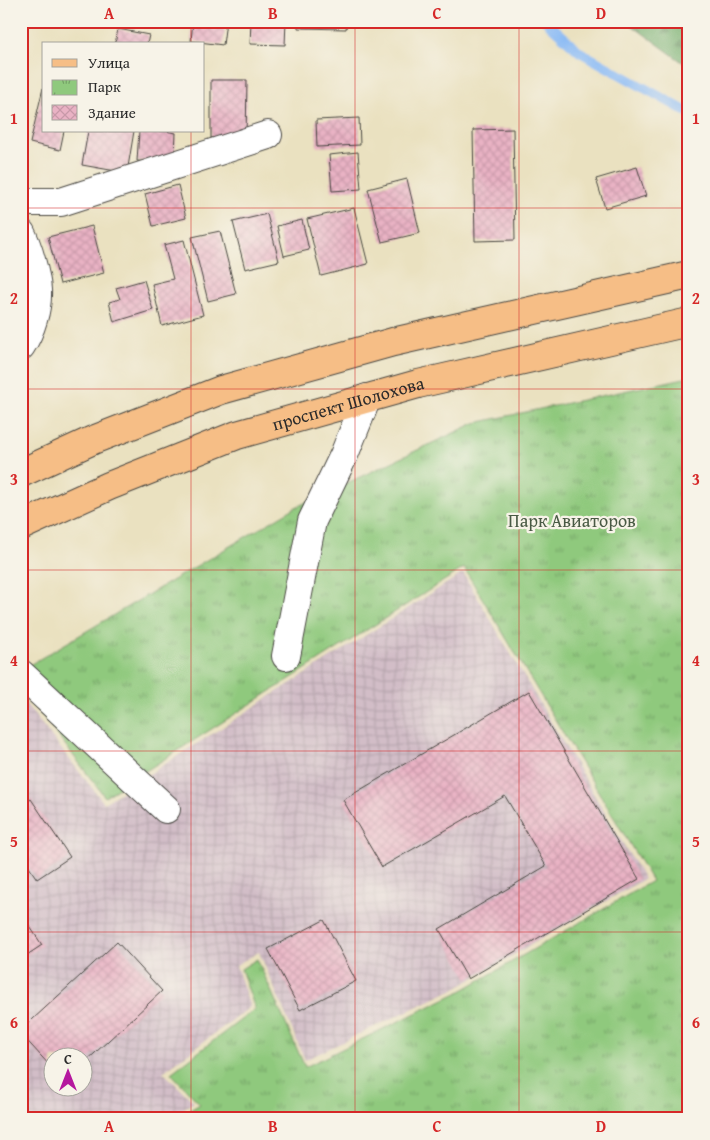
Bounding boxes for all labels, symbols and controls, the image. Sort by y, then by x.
text: A [104,1,115,25]
text: B [268,1,278,25]
text: C [432,1,442,25]
text: D [596,1,606,25]
legend [42,42,205,132]
text: Улица [88,52,131,73]
text: Парк [88,76,121,97]
text: Здание [88,102,136,123]
text: 1 [10,106,18,130]
text: 1 [692,106,700,130]
text: 2 [10,286,18,310]
text: 2 [692,286,700,310]
street label: проспект Шолохова [269,369,427,437]
text: 3 [10,467,18,491]
text: 3 [692,467,700,491]
park label: Парк Авиаторов [508,507,636,534]
text: 4 [10,648,18,672]
text: 4 [692,648,700,672]
text: 5 [10,829,18,853]
text: 5 [692,829,700,853]
text: 6 [10,1010,18,1034]
text: 6 [692,1010,700,1034]
north arrow [42,1048,92,1098]
text: С [64,1049,72,1069]
text: A [104,1114,115,1138]
text: B [268,1114,278,1138]
text: C [432,1114,442,1138]
text: D [596,1114,606,1138]

